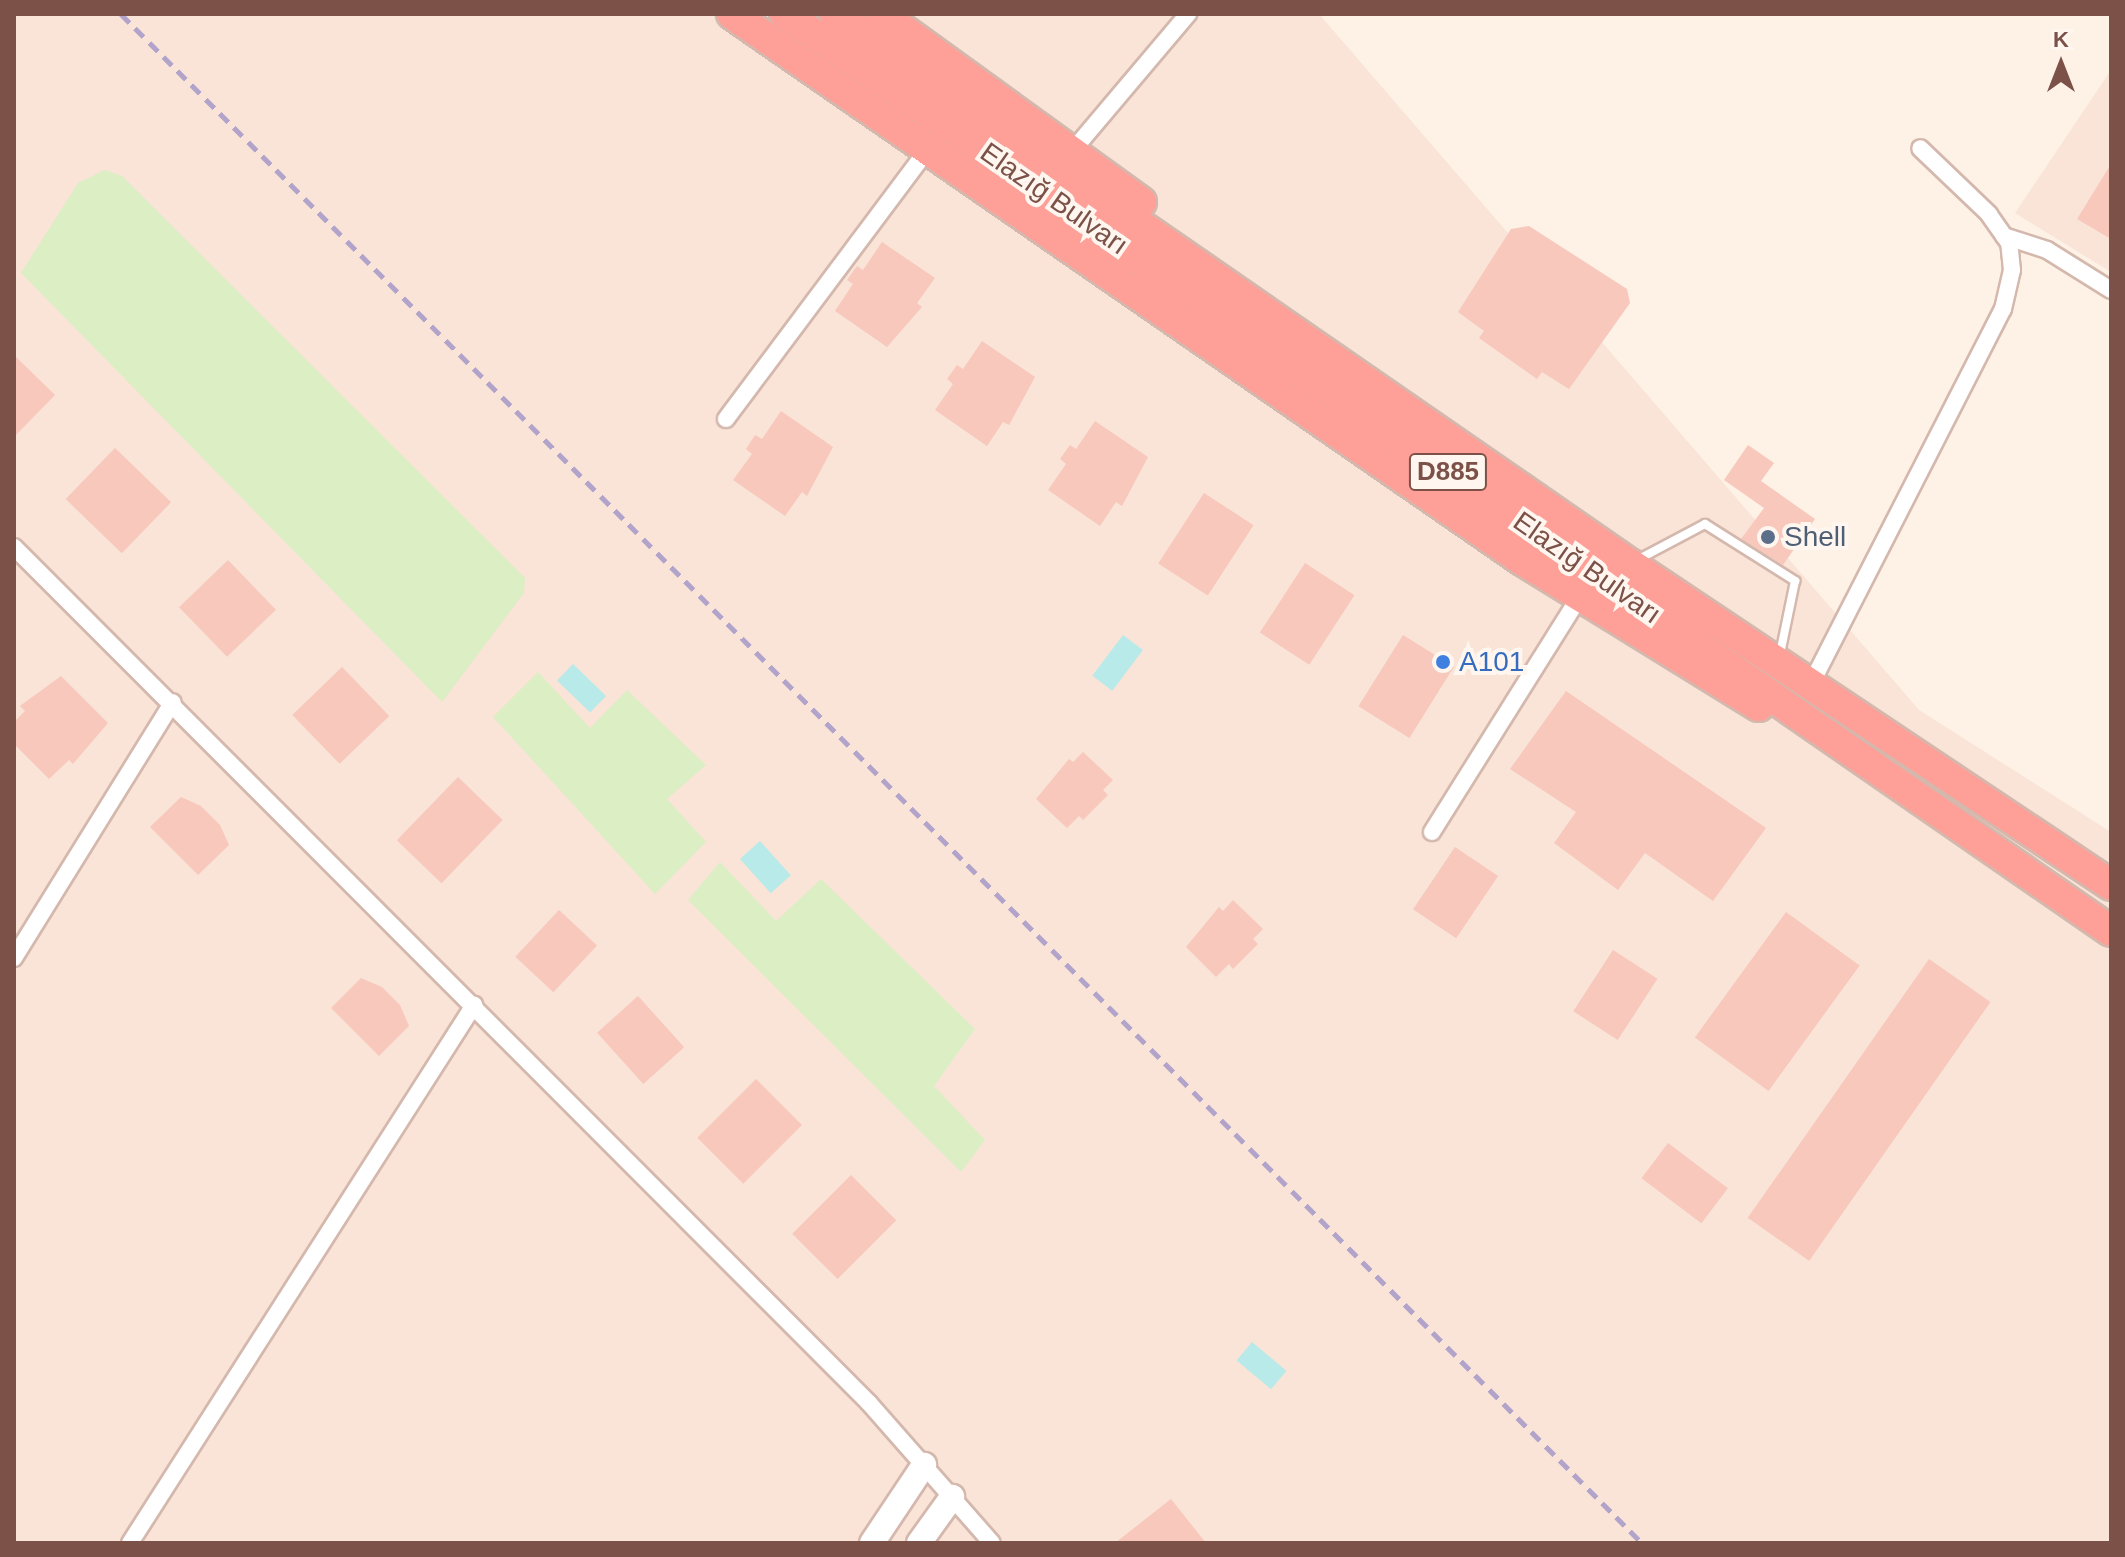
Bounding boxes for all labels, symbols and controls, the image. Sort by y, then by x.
north arrow [2021,24,2101,104]
text: K [2053,27,2069,52]
street label: Elazığ Bulvarı [974,136,1134,262]
road number: D885 [1408,450,1488,494]
street label: Elazığ Bulvarı [1507,505,1667,631]
place label: Shell [1784,520,1846,554]
marker: Shell [1759,528,1777,546]
place label: A101 [1459,645,1524,679]
marker: A101 [1434,653,1452,671]

